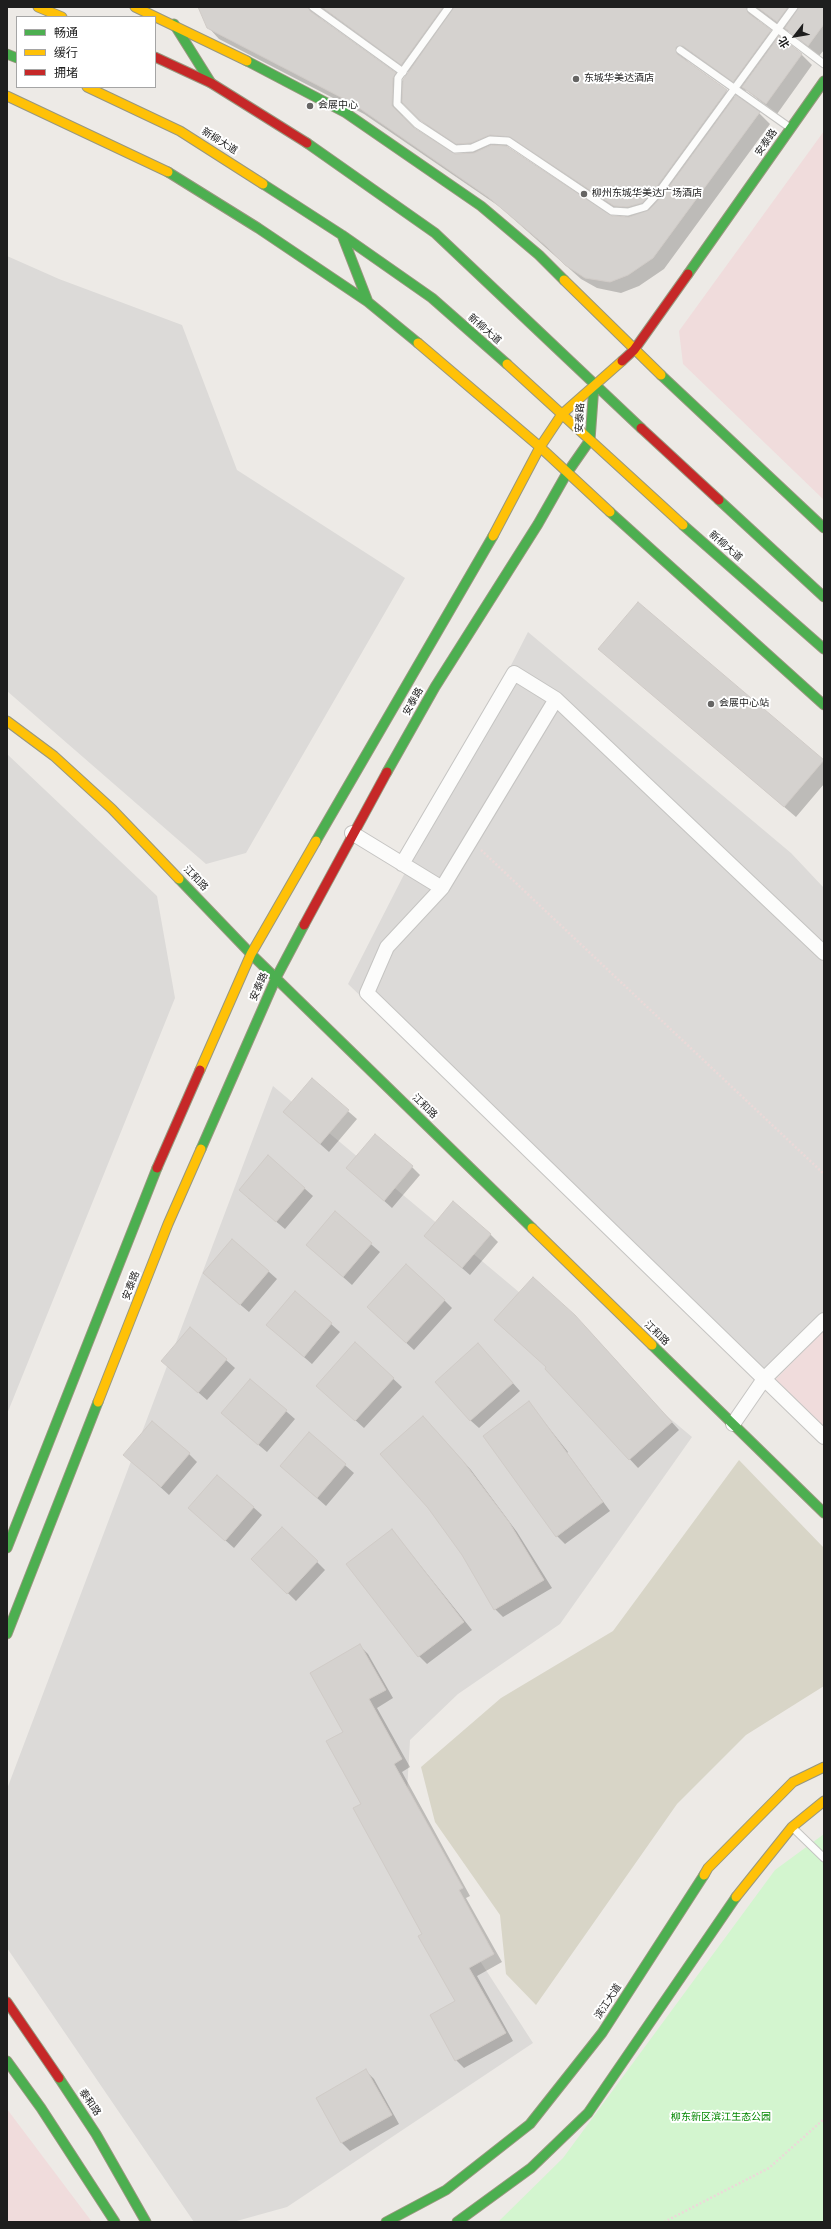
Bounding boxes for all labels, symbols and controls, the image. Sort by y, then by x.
legend [16,16,156,88]
north arrow [775,16,815,56]
text: 畅通 [54,26,78,42]
text: 北 [776,34,794,51]
text: 缓行 [54,46,78,62]
text: 拥堵 [54,66,78,82]
place label: 东城华美达酒店 [584,73,654,85]
marker: 东城华美达酒店 [571,74,581,84]
place label: 会展中心 [318,100,358,112]
marker: 会展中心 [305,101,315,111]
street label: 新柳大道 [199,126,239,158]
street label: 安泰路 [753,127,781,159]
place label: 柳州东城华美达广场酒店 [592,188,702,200]
marker: 柳州东城华美达广场酒店 [579,189,589,199]
street label: 新柳大道 [465,312,503,348]
street label: 安泰路 [574,403,588,433]
street label: 新柳大道 [706,529,744,565]
street label: 安泰路 [401,686,427,718]
place label: 会展中心站 [719,698,769,710]
marker: 会展中心站 [706,699,716,709]
street label: 江和路 [180,864,210,894]
street label: 安泰路 [248,971,272,1003]
street label: 江和路 [409,1092,439,1122]
street label: 安泰路 [121,1270,143,1302]
street label: 江和路 [641,1319,671,1349]
street label: 滨江大道 [593,1982,625,2022]
street label: 泰和路 [76,2087,102,2119]
park label: 柳东新区滨江生态公园 [671,2112,771,2124]

